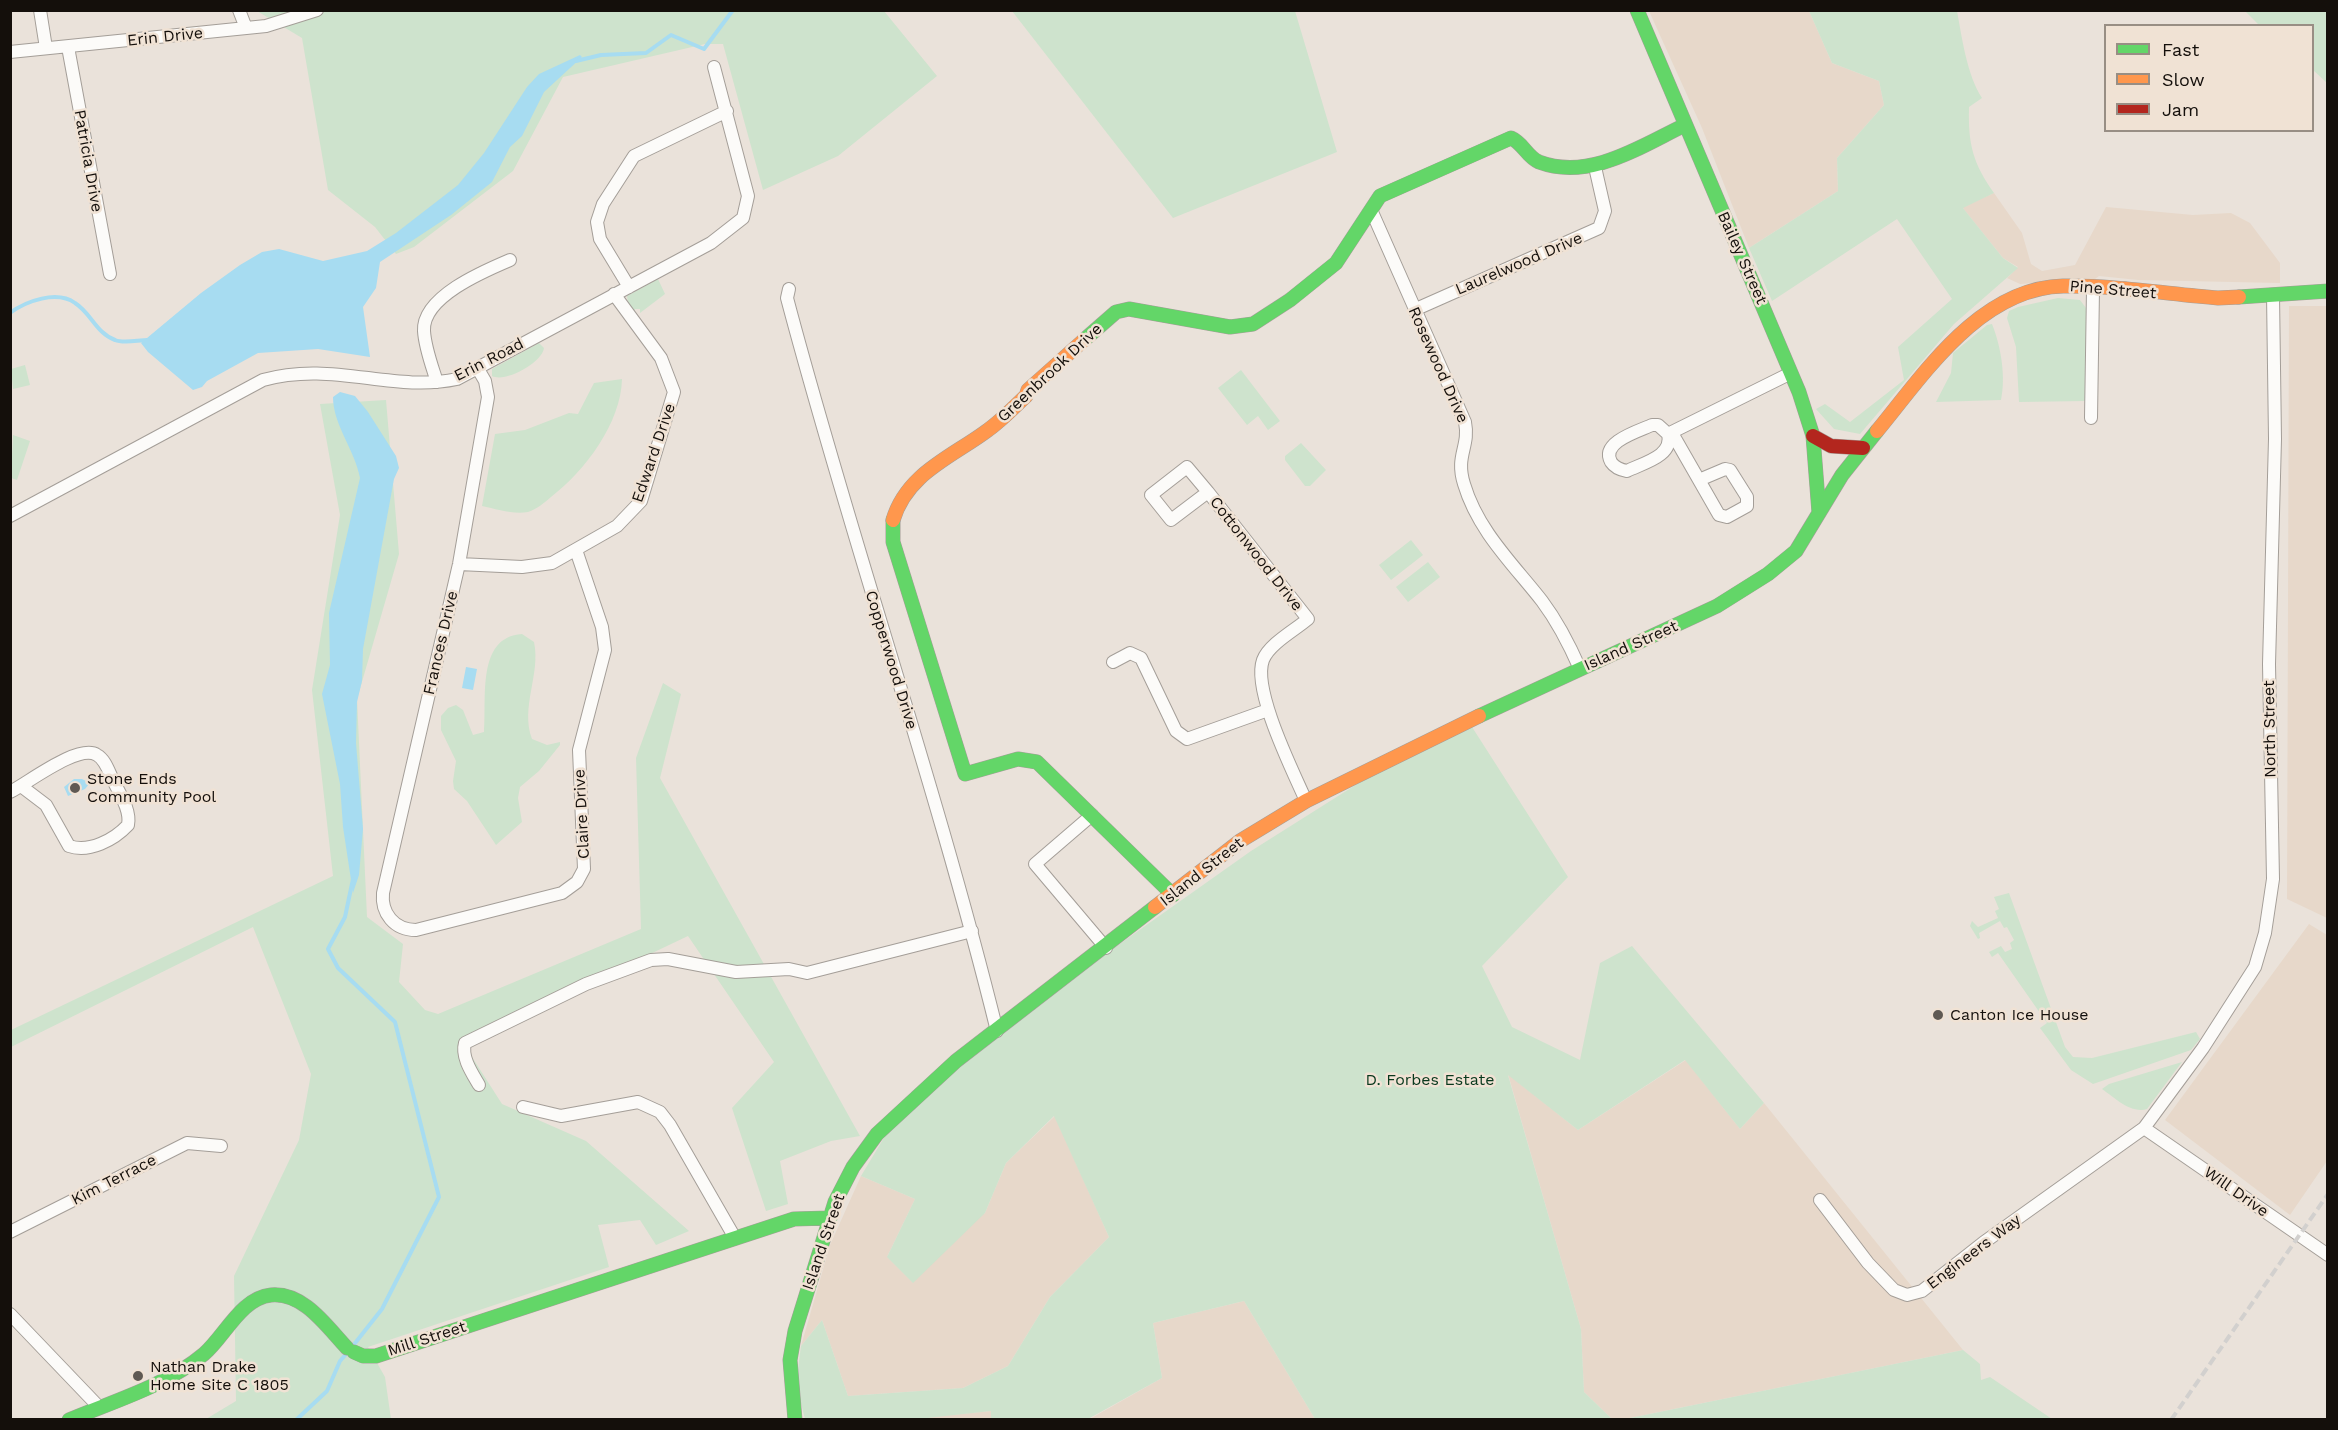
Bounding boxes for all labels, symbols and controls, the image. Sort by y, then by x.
street label: Erin Drive [126,23,204,51]
legend [2104,24,2314,132]
text: Fast [2162,39,2199,60]
text: Slow [2162,69,2205,90]
text: Jam [2162,99,2199,120]
street label: Patricia Drive [70,108,106,214]
street label: Bailey Street [1713,209,1771,307]
street label: Laurelwood Drive [1453,229,1585,299]
street label: Pine Street [2069,277,2157,303]
street label: Rosewood Drive [1404,304,1472,426]
street label: Greenbrook Drive [994,320,1106,426]
street label: Erin Road [451,334,527,386]
street label: Edward Drive [628,401,680,505]
street label: Cottonwood Drive [1205,493,1307,615]
street label: Copperwood Drive [861,588,921,732]
street label: Frances Drive [420,589,462,697]
street label: Island Street [1581,617,1681,675]
street label: North Street [2260,680,2280,778]
place label: Stone Ends Community Pool [87,769,216,807]
street label: Claire Drive [570,769,594,859]
marker: Stone Ends Community Pool [68,781,82,795]
street label: Island Street [1156,833,1248,911]
place label: Canton Ice House [1950,1005,2088,1025]
marker: Canton Ice House [1931,1008,1945,1022]
park label: D. Forbes Estate [1366,1070,1494,1090]
street label: Kim Terrace [68,1150,160,1210]
street label: Will Drive [2200,1163,2272,1221]
street label: Island Street [799,1191,849,1293]
street label: Engineers Way [1923,1210,2025,1294]
street label: Mill Street [385,1317,469,1361]
place label: Nathan Drake Home Site C 1805 [150,1357,289,1395]
marker: Nathan Drake Home Site C 1805 [131,1369,145,1383]

